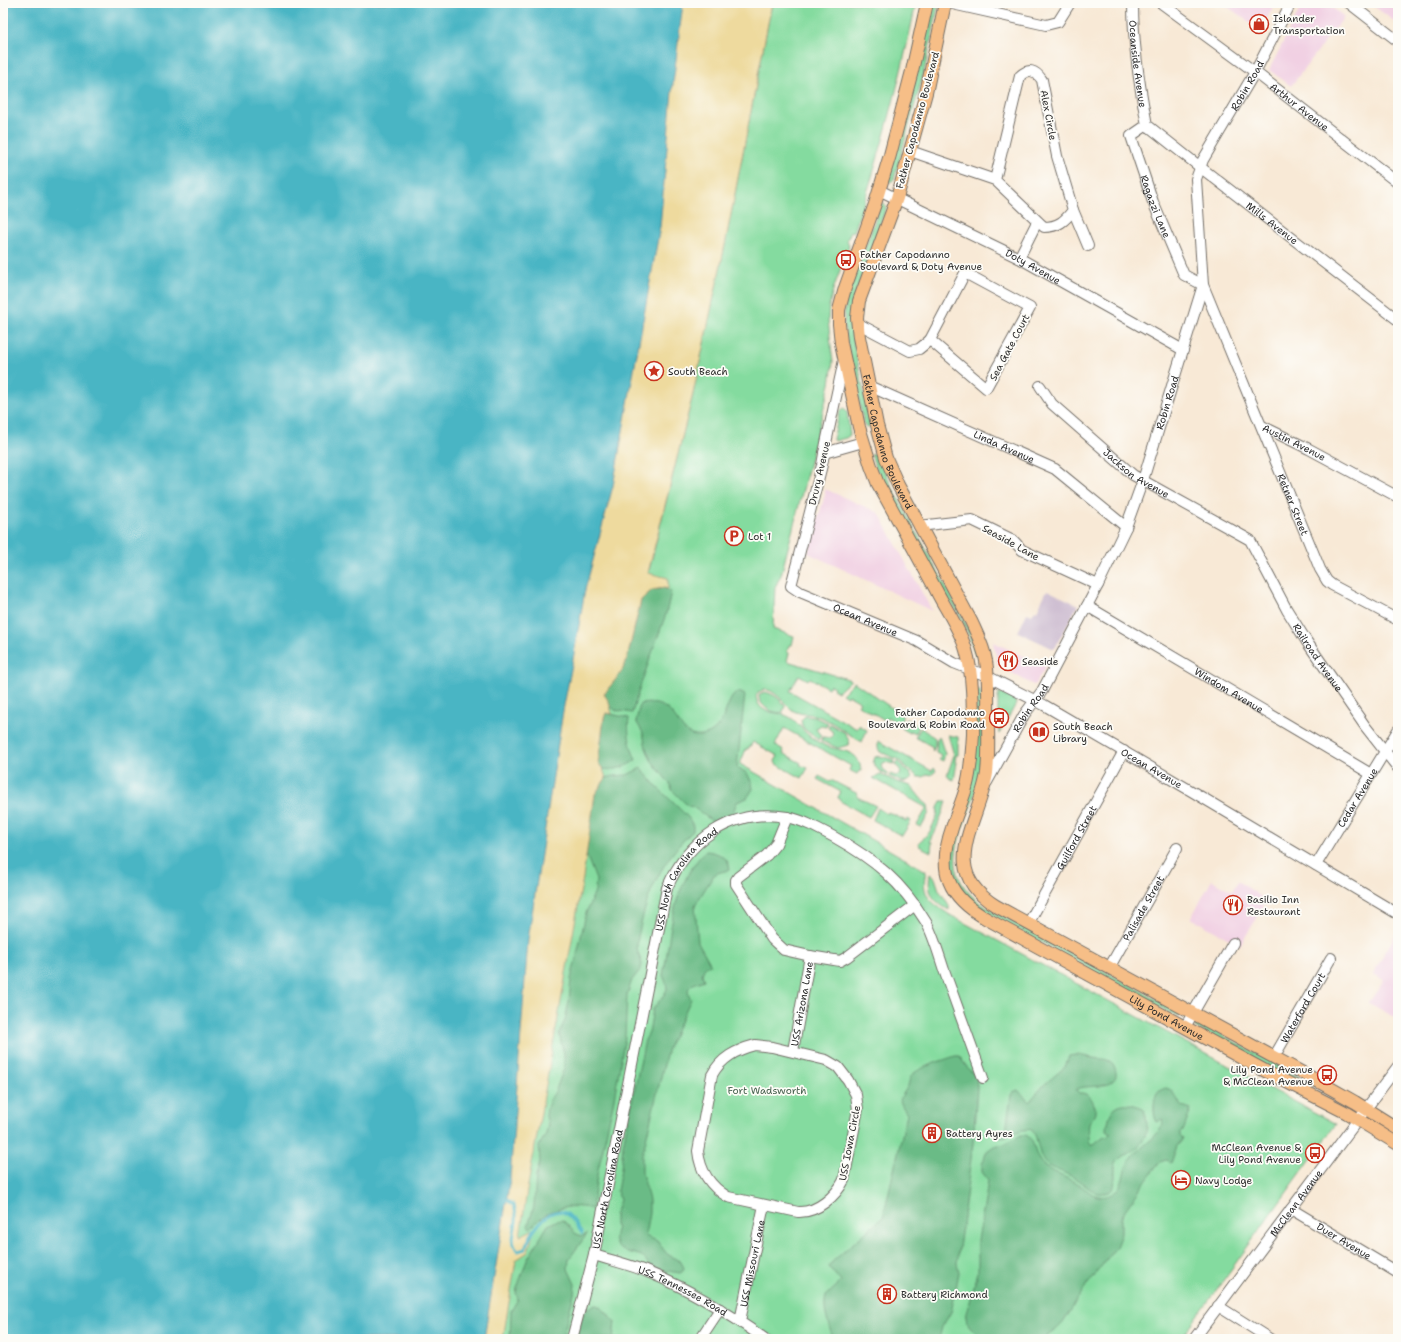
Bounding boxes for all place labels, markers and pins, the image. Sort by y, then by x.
place label: Islander Transportation [1273,12,1345,37]
shop icon: Islander Transportation [1248,13,1270,35]
place label: Father Capodanno Boulevard & Doty Avenue [860,248,983,273]
bus stop icon: Father Capodanno Boulevard & Doty Avenue [835,249,857,271]
place icon: South Beach [643,360,665,382]
place label: South Beach [668,365,728,378]
parking icon: Lot 1 [723,525,745,547]
place label: Lot 1 [748,530,771,543]
restaurant icon: Seaside [997,650,1019,672]
place label: Seaside [1022,655,1059,668]
place label: Father Capodanno Boulevard & Robin Road [868,706,986,731]
bus stop icon: Father Capodanno Boulevard & Robin Road [988,707,1010,729]
place label: South Beach Library [1053,720,1113,745]
library icon: South Beach Library [1028,721,1050,743]
place label: Basilio Inn Restaurant [1247,893,1301,918]
restaurant icon: Basilio Inn Restaurant [1222,894,1244,916]
place label: Lily Pond Avenue & McClean Avenue [1223,1063,1313,1088]
bus stop icon: Lily Pond Avenue & McClean Avenue [1316,1064,1338,1086]
building icon: Battery Ayres [921,1122,943,1144]
place label: Battery Ayres [946,1127,1013,1140]
place label: McClean Avenue & Lily Pond Avenue [1211,1141,1302,1166]
bus stop icon: McClean Avenue & Lily Pond Avenue [1304,1142,1326,1164]
hotel icon: Navy Lodge [1170,1169,1192,1191]
place label: Navy Lodge [1195,1174,1253,1187]
building icon: Battery Richmond [876,1283,898,1305]
place label: Battery Richmond [901,1288,988,1301]

